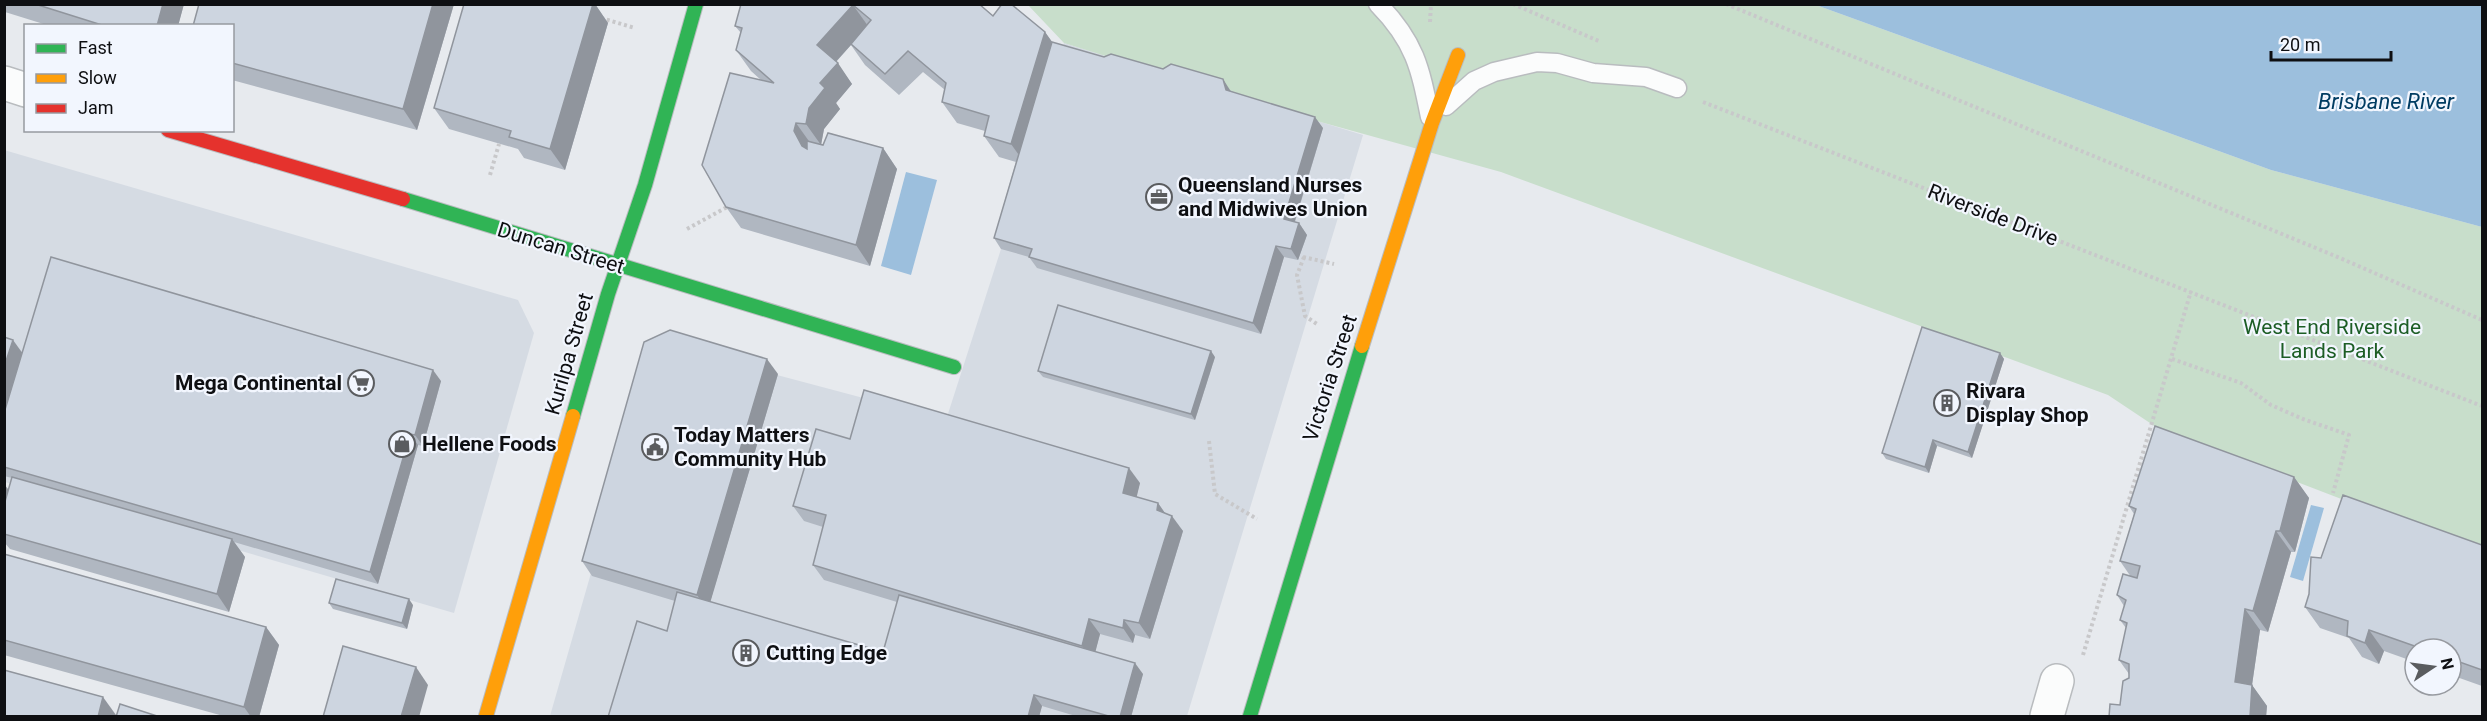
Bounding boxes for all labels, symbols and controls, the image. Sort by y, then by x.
legend [24,24,234,132]
scale bar [2271,24,2391,62]
text: 20 m [2280,34,2320,55]
text: Fast [78,37,113,58]
text: Slow [78,67,117,88]
water label: Brisbane River [2318,89,2455,114]
text: Jam [78,97,114,118]
place label: Queensland Nurses and Midwives Union [1178,173,1367,221]
street label: Riverside Drive [1924,179,2062,251]
office icon: Queensland Nurses and Midwives Union [1144,182,1174,212]
street label: Duncan Street [495,217,628,279]
street label: Kurilpa Street [540,290,598,418]
street label: Victoria Street [1298,311,1362,445]
park label: West End Riverside Lands Park [2243,315,2421,363]
supermarket icon: Mega Continental [346,368,376,398]
place label: Mega Continental [175,371,342,395]
place label: Rivara Display Shop [1966,379,2089,427]
building icon: Rivara Display Shop [1932,388,1962,418]
place label: Today Matters Community Hub [674,423,827,471]
shop icon: Hellene Foods [387,429,417,459]
place label: Hellene Foods [422,432,557,456]
public building icon: Today Matters Community Hub [640,432,670,462]
north arrow [2403,637,2463,697]
building icon: Cutting Edge [731,638,761,668]
place label: Cutting Edge [766,641,887,665]
text: N [2437,656,2458,671]

